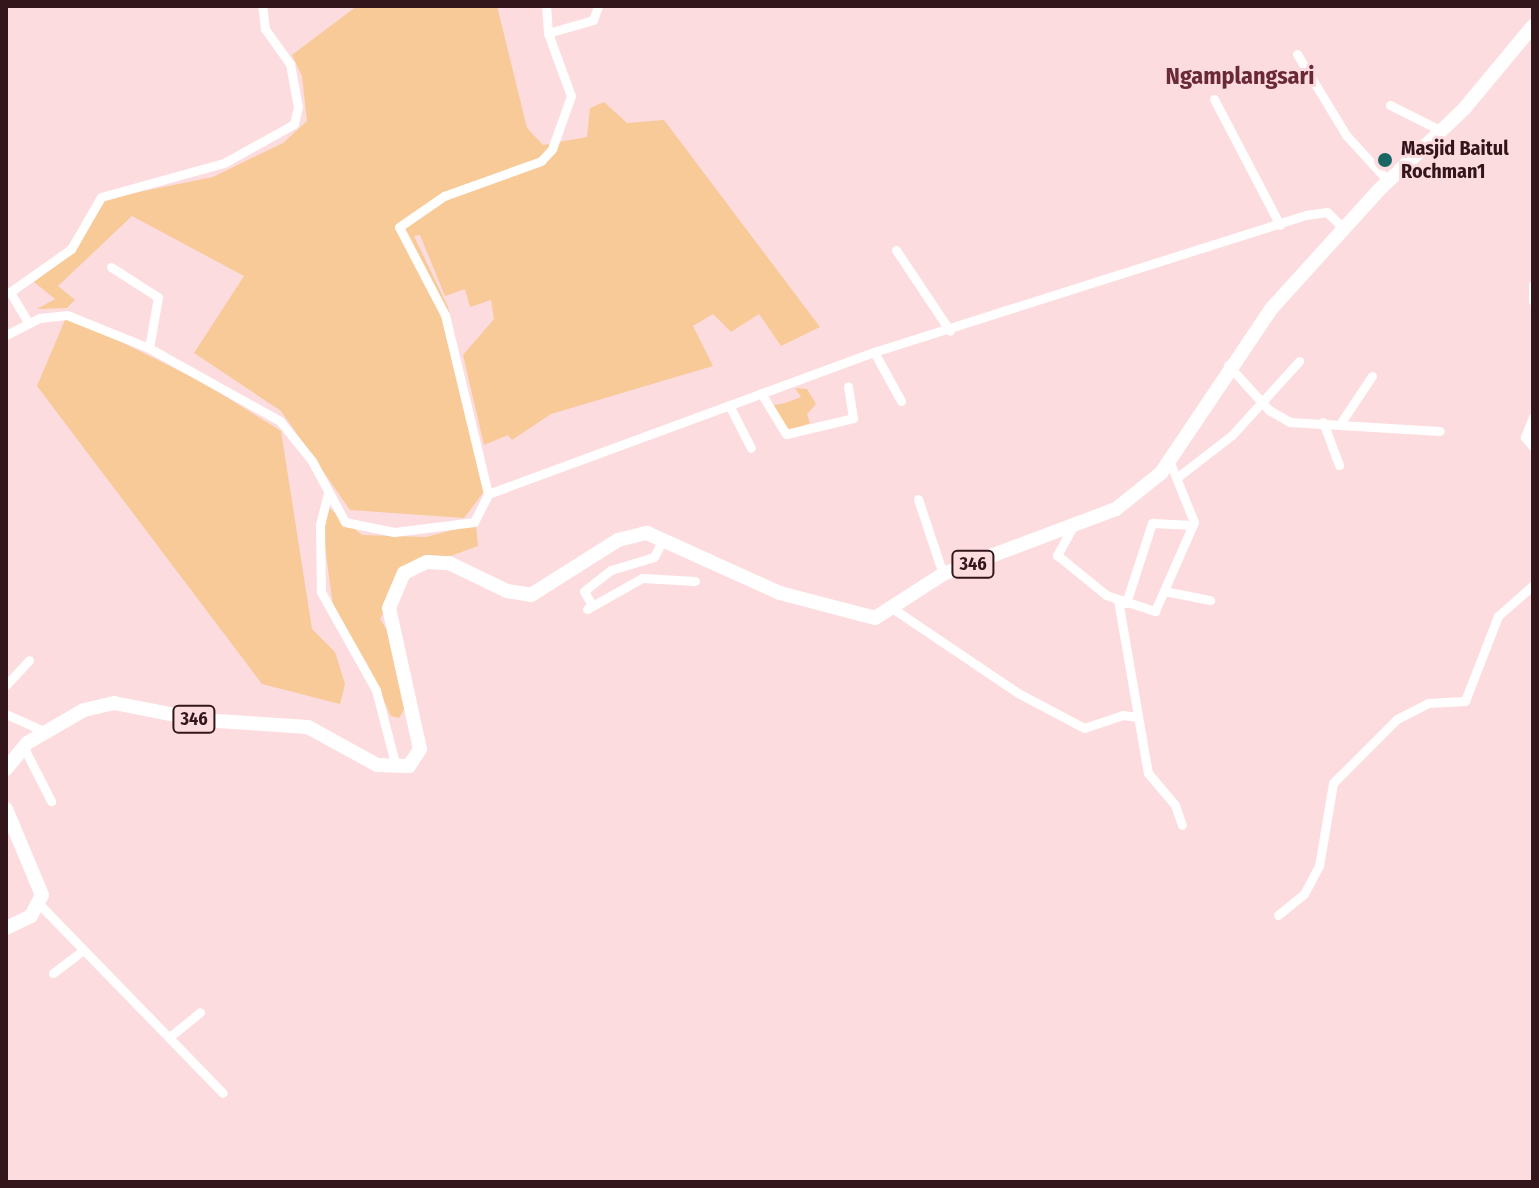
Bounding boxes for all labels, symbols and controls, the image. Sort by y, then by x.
district label: Ngamplangsari [1166,63,1314,91]
place label: Masjid Baitul Rochman1 [1401,136,1509,183]
marker: Masjid Baitul Rochman1 [1376,151,1394,169]
road number: 346 [951,550,995,578]
road number: 346 [172,705,216,733]

